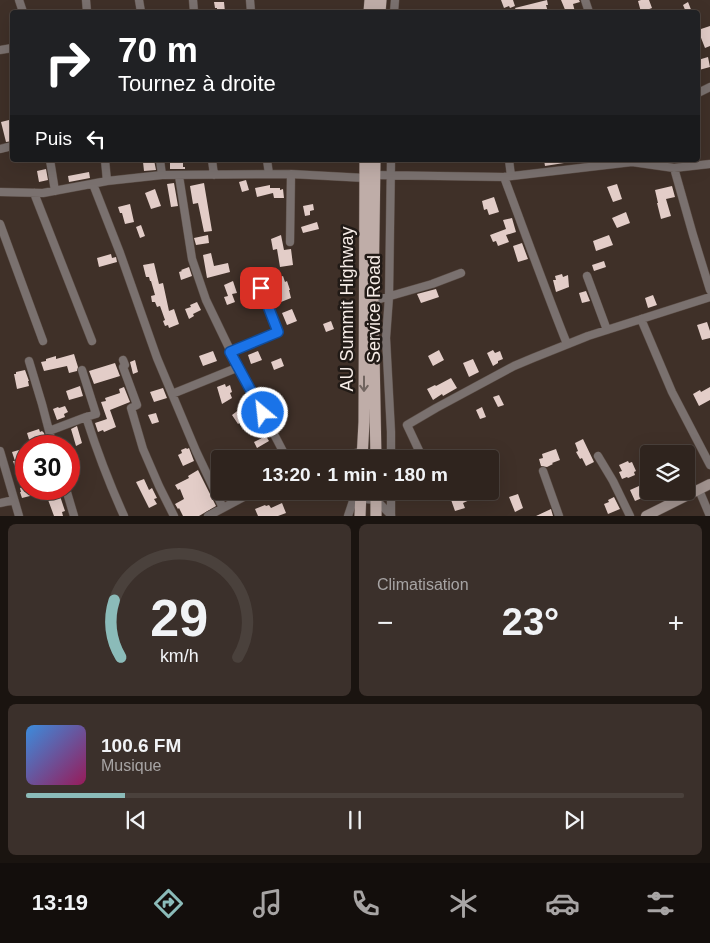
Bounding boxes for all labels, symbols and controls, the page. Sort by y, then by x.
icon: right [35,30,100,95]
text: 70 m [118,30,198,69]
text: Tournez à droite [118,71,276,96]
icon: left [82,125,110,153]
text: Puis [35,128,72,149]
street label: AU Summit Highway [337,226,357,392]
street label: Service Road [364,255,384,363]
pin [240,267,282,309]
icon: arrive [247,274,275,302]
one-way arrow [359,375,369,391]
position arrow [236,386,288,438]
speed limit sign: 30 [15,435,80,500]
map controls [640,445,695,500]
button: layers [640,445,695,500]
text: 13:20 · 1 min · 180 m [262,464,448,485]
text: Climatisation [377,576,469,593]
text: 29 [151,589,208,647]
text: 23° [502,601,559,643]
text: − [377,607,393,638]
text: + [668,607,684,638]
text: km/h [160,646,199,666]
text: 100.6 FM [101,735,181,756]
text: Musique [101,757,161,774]
icon: previous [122,806,150,834]
icon: pause [341,806,369,834]
icon: next [560,806,588,834]
icon: directions [151,886,186,921]
icon: music [250,886,285,921]
icon: phone [348,886,383,921]
icon: climate [446,886,481,921]
icon: car [545,886,580,921]
icon: filters [643,886,678,921]
text: 13:19 [32,890,88,915]

